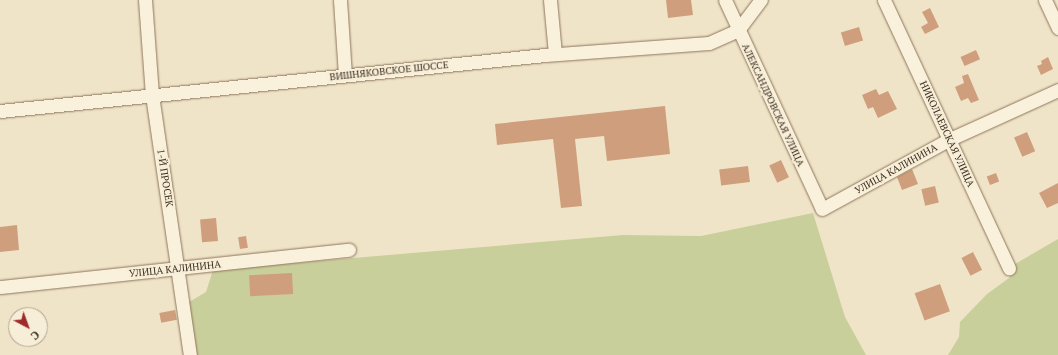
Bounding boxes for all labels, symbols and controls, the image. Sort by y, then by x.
street label: АЛЕКСАНДРОВСКАЯ УЛИЦА [739,42,807,168]
street label: ВИШНЯКОВСКОЕ ШОССЕ [329,59,449,83]
street label: НИКОЛАЕВСКАЯ УЛИЦА [917,79,977,189]
street label: УЛИЦА КАЛИНИНА [853,141,939,197]
street label: 1-Й ПРОСЕК [154,148,176,208]
street label: УЛИЦА КАЛИНИНА [128,258,222,280]
north arrow [8,307,48,347]
text: С [28,328,43,343]

